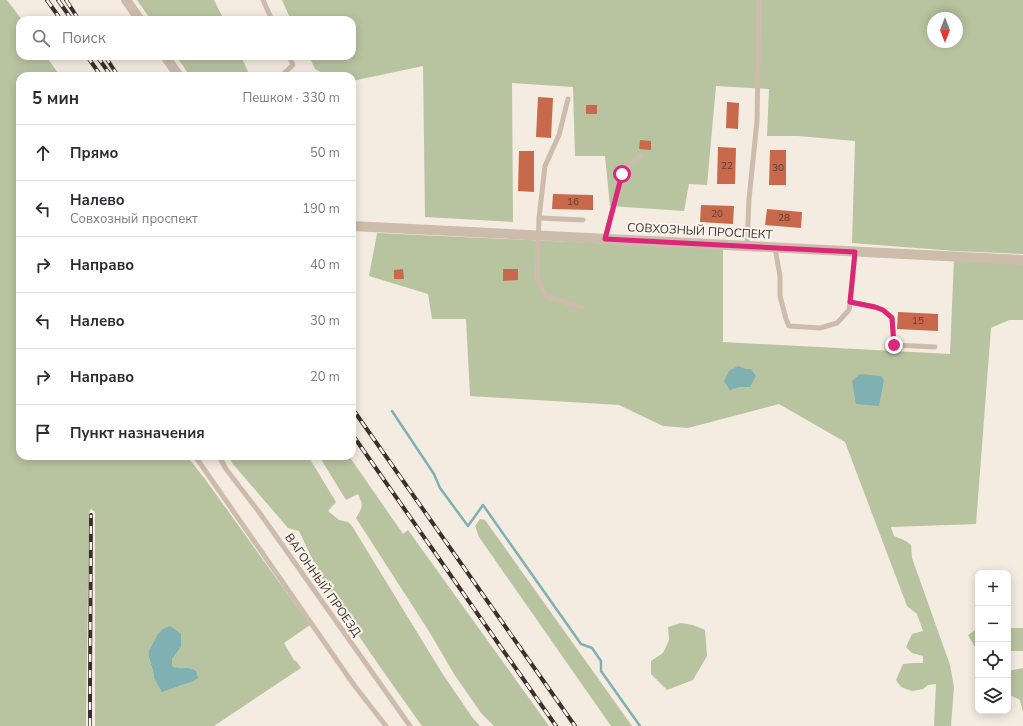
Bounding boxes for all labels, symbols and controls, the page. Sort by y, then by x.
north arrow [927,12,963,48]
search box [16,16,356,60]
icon: search [30,27,52,49]
text: Поиск [62,28,106,48]
text: 5 мин [32,87,79,110]
text: Пешком · 330 m [242,89,340,107]
icon: ahead [32,142,54,164]
text: Прямо [70,143,118,163]
text: 50 m [310,144,340,162]
house number: 22 [721,159,733,173]
house number: 30 [772,161,784,175]
route start [613,165,631,183]
text: Налево [70,190,125,210]
house number: 16 [567,195,579,209]
icon: left [32,198,54,220]
text: 190 m [302,200,340,218]
house number: 20 [711,207,723,221]
text: Совхозный проспект [70,210,198,228]
house number: 28 [778,211,790,225]
street label: СОВХОЗНЫЙ ПРОСПЕКТ [627,219,774,243]
icon: right [32,254,54,276]
text: Направо [70,255,134,275]
text: 40 m [310,256,340,274]
icon: left [32,310,54,332]
text: Налево [70,311,125,331]
text: 30 m [310,312,340,330]
house number: 15 [912,314,924,328]
route end [885,336,903,354]
icon: right [32,366,54,388]
text: Направо [70,367,134,387]
text: 20 m [310,368,340,386]
icon: arrive [32,422,54,444]
text: Пункт назначения [70,423,205,443]
street label: ВАГОННЫЙ ПРОЕЗД [281,530,365,640]
map controls [975,570,1011,714]
button: + [975,570,1011,606]
button: − [975,606,1011,642]
button: locate [975,642,1011,678]
button: layers [975,678,1011,714]

